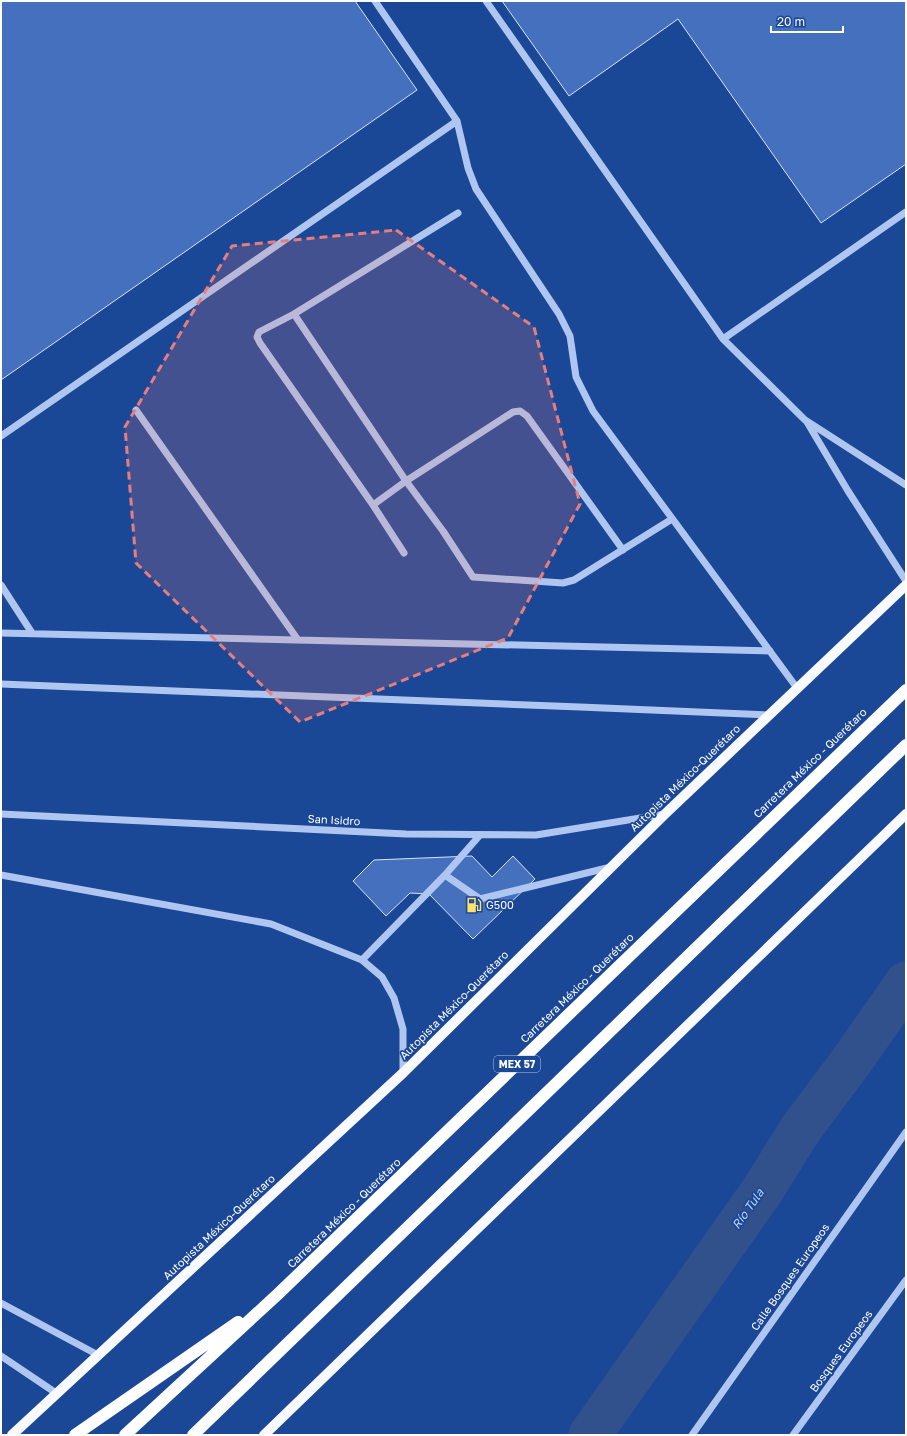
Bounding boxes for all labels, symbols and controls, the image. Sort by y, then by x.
scale bar [771,8,843,34]
text: 20 m [777,14,805,29]
street label: Carretera México - Querétaro [750,705,869,820]
street label: Autopista México-Querétaro [627,721,743,834]
street label: San Isidro [307,812,361,827]
fuel station icon: G500 [465,896,483,914]
place label: G500 [486,898,514,911]
street label: Carretera México - Querétaro [517,930,636,1045]
street label: Autopista México-Querétaro [397,947,511,1062]
road number: MEX 57 [494,1056,540,1072]
street label: Carretera México - Querétaro [284,1155,403,1270]
street label: Autopista México-Querétaro [160,1171,278,1282]
water label: Río Tula [728,1185,768,1232]
street label: Calle Bosques Europeos [748,1221,832,1333]
street label: Bosques Europeos [807,1307,875,1394]

